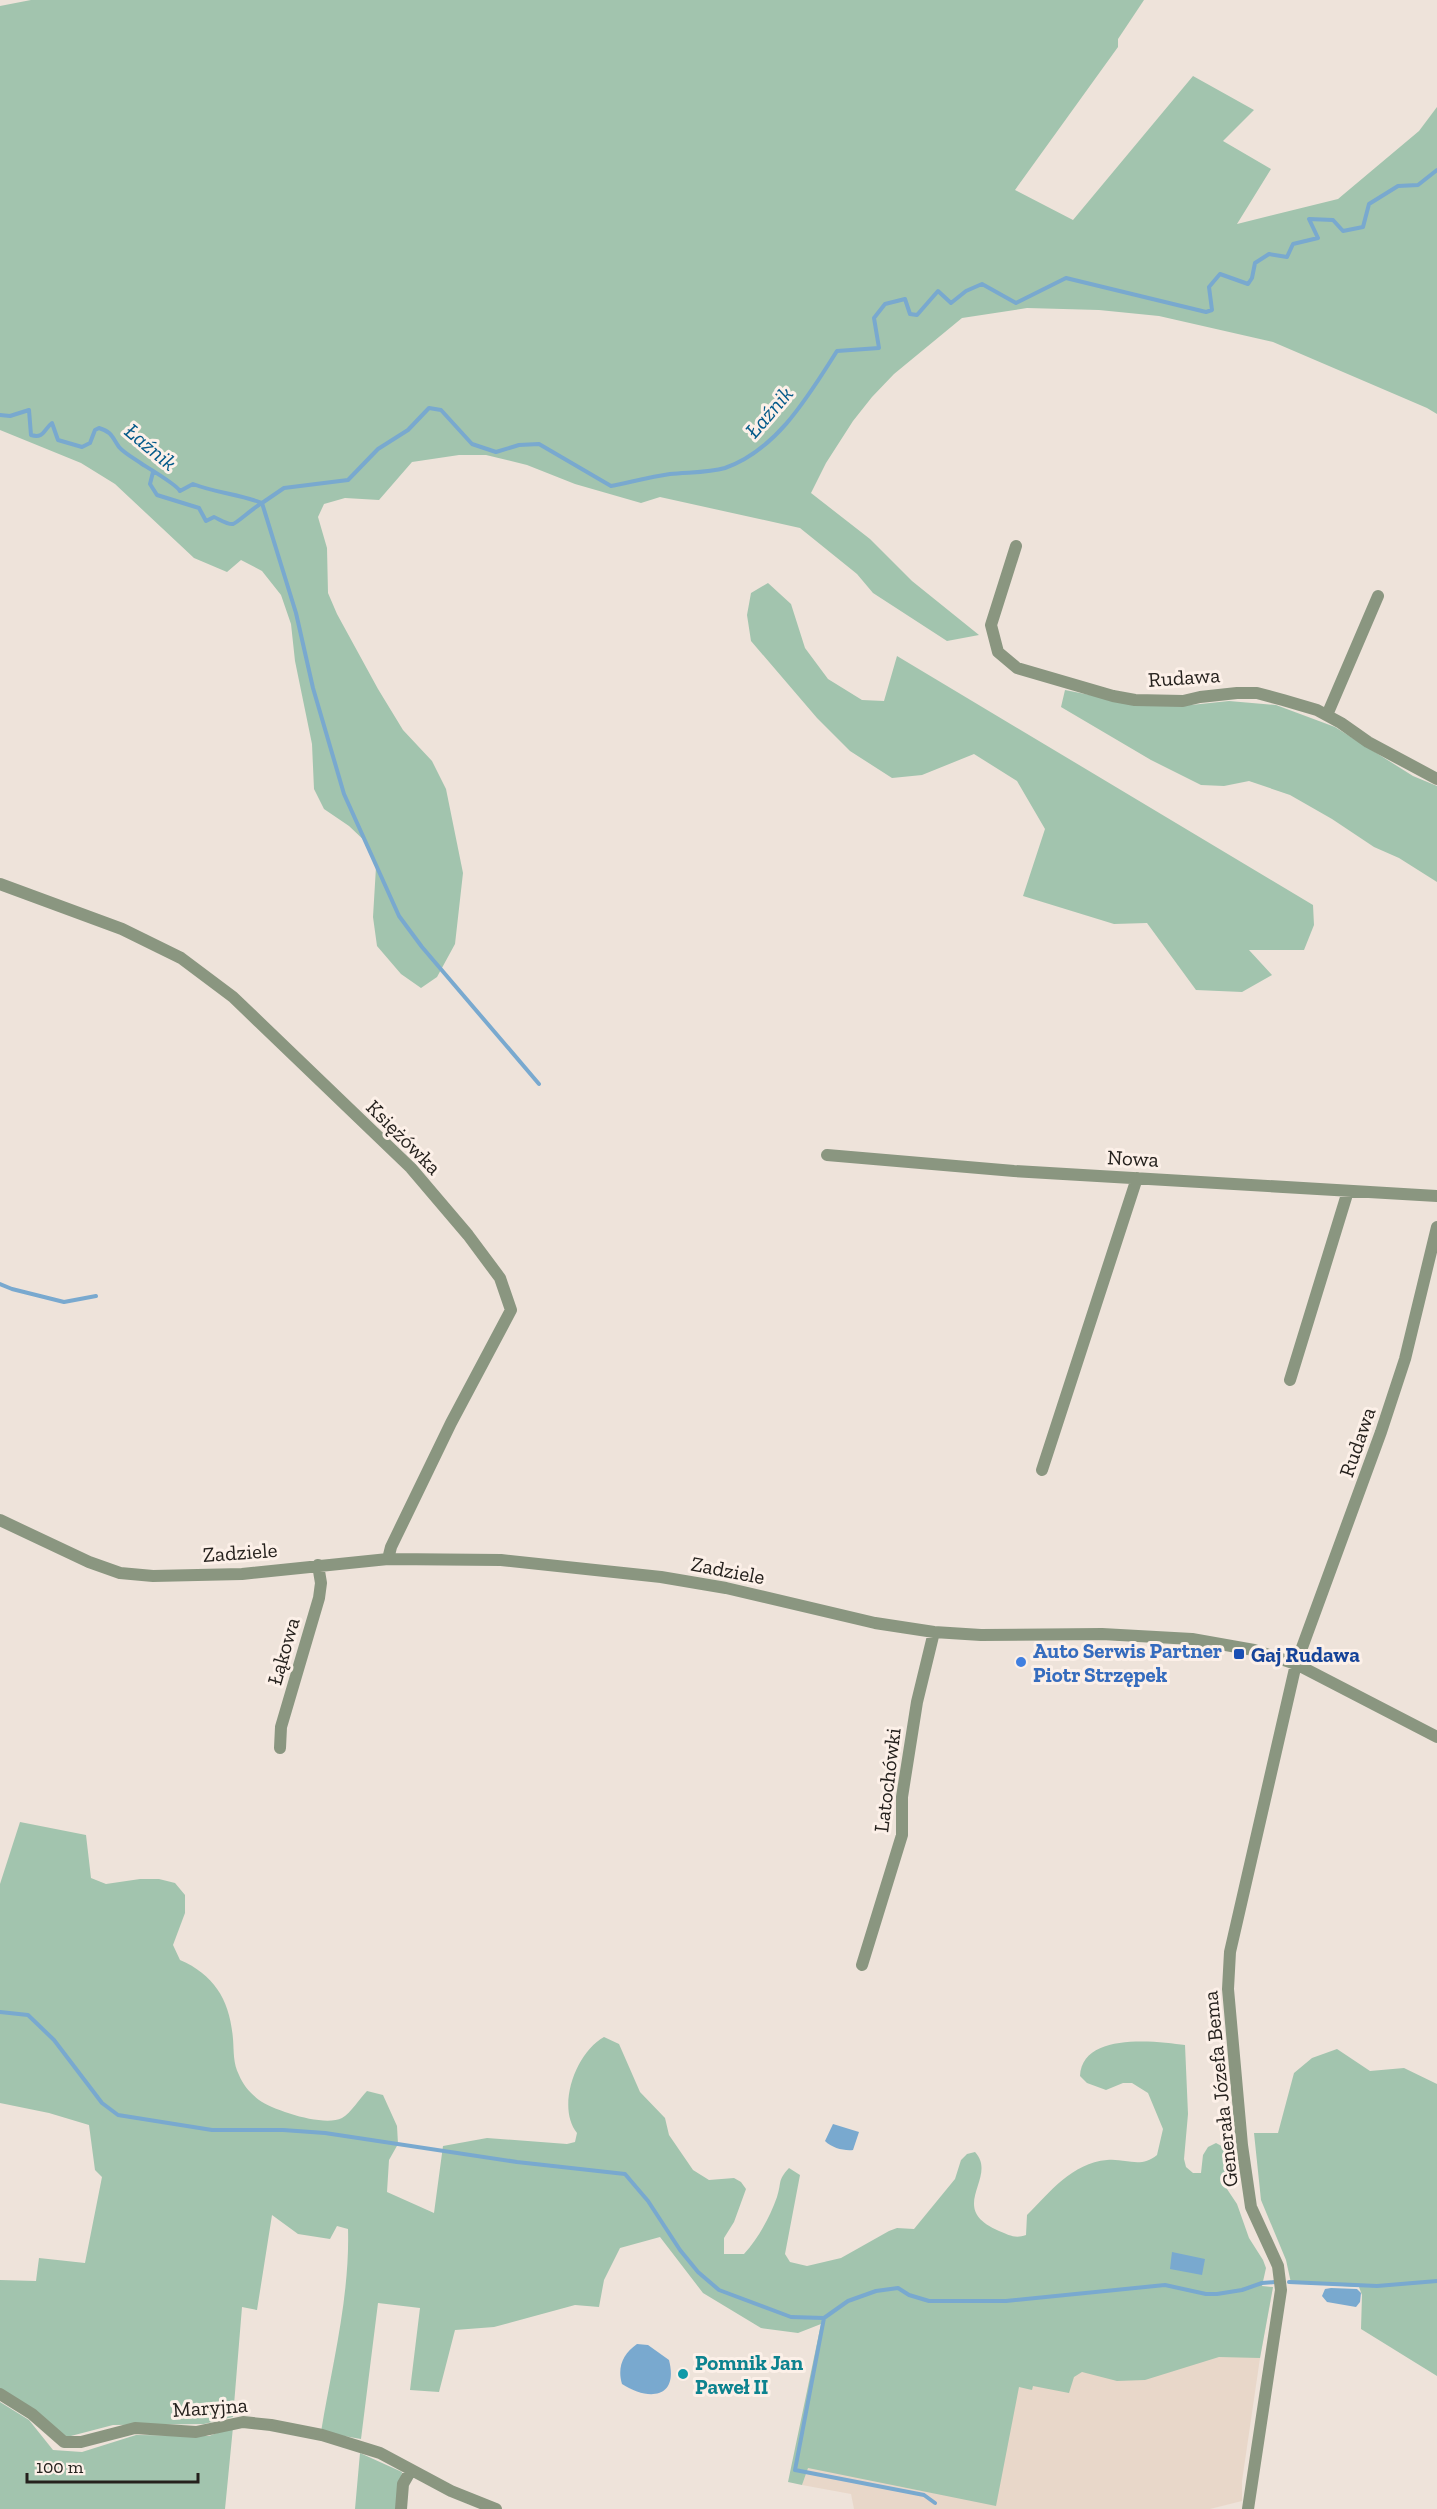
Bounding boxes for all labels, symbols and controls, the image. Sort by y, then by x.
water label: Łaźnik [739,381,799,443]
water label: Łaźnik [120,418,183,477]
street label: Rudawa [1147,662,1221,692]
street label: Księżówka [361,1094,447,1180]
street label: Nowa [1106,1144,1160,1172]
street label: Rudawa [1333,1404,1381,1480]
street label: Zadziele [202,1537,278,1567]
street label: Zadziele [689,1551,767,1589]
street label: Łąkowa [261,1614,305,1688]
place label: Auto Serwis Partner Piotr Strzępek [1033,1638,1222,1687]
place label: Gaj Rudawa [1251,1642,1360,1667]
marker: Gaj Rudawa [1232,1647,1246,1661]
marker: Auto Serwis Partner Piotr Strzępek [1014,1655,1028,1669]
street label: Latochówki [868,1726,906,1834]
street label: Generała Józefa Bema [1197,1990,1243,2188]
place label: Pomnik Jan Paweł II [695,2350,804,2399]
marker: Pomnik Jan Paweł II [676,2367,690,2381]
street label: Maryjna [171,2392,249,2423]
scale bar [27,2446,198,2484]
text: 100 m [36,2456,84,2478]

